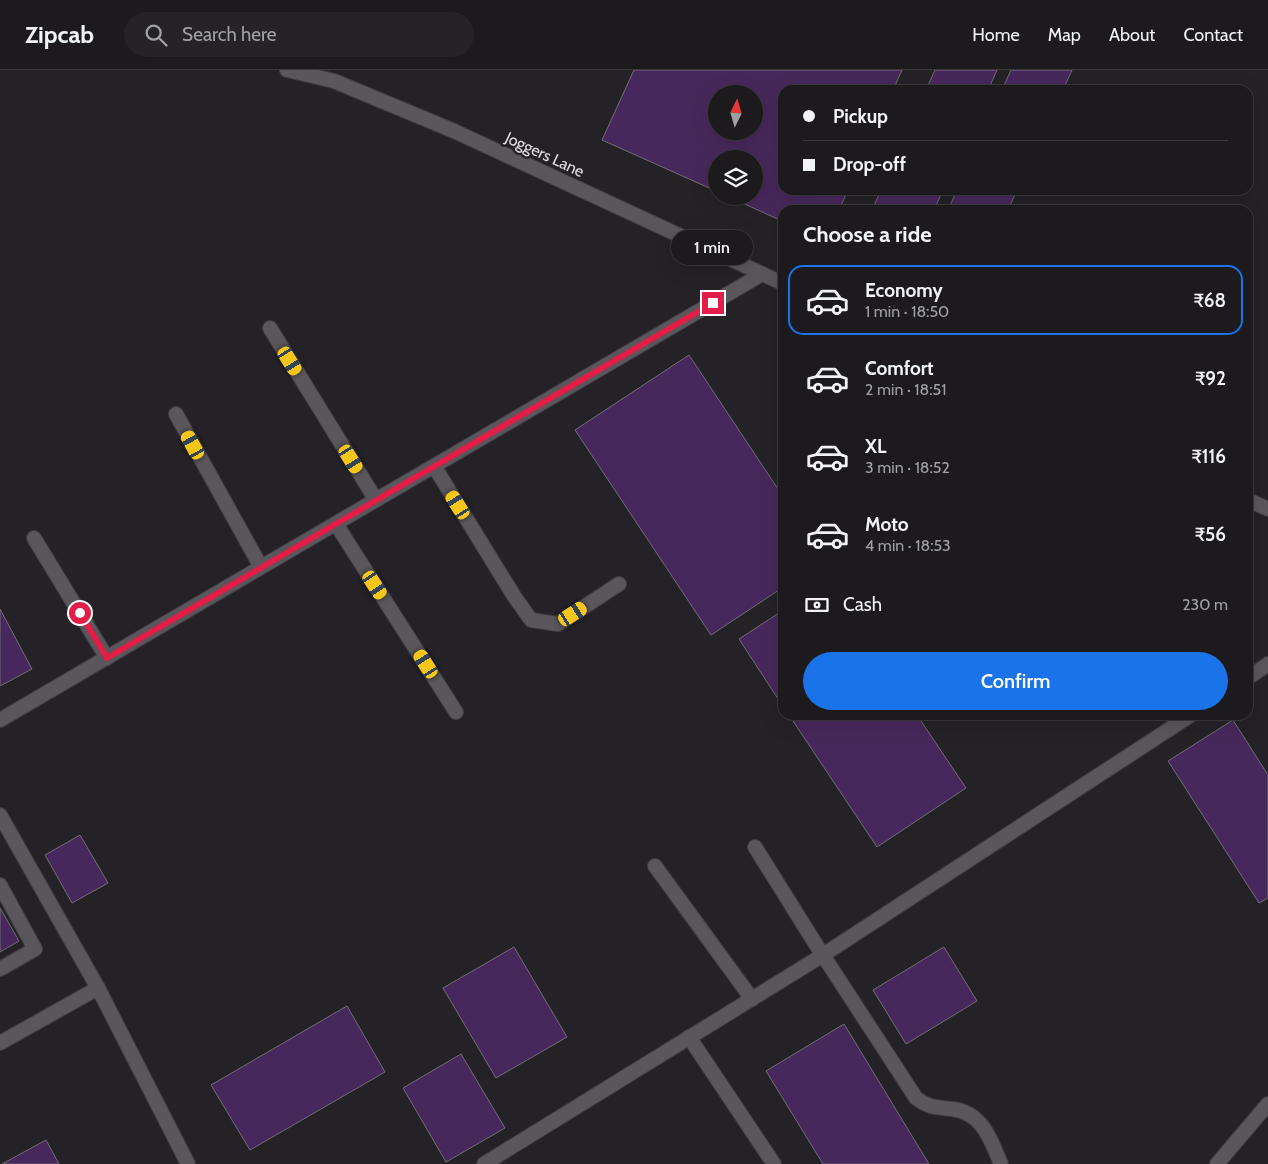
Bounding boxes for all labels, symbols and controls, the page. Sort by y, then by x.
search box [124,12,474,57]
text: Zipcab [25,20,94,49]
icon: search [142,21,170,49]
text: Search here [182,23,276,46]
text: Home [972,24,1020,46]
text: Map [1048,24,1081,46]
text: About [1109,24,1155,46]
text: Contact [1183,24,1243,46]
north arrow [708,85,762,140]
map controls [708,85,763,205]
text: Pickup [833,105,888,128]
street label: Joggers Lane [501,127,587,181]
button: layers [708,150,763,205]
text: Drop-off [833,153,906,176]
text: Choose a ride [803,221,932,248]
callout: 1 min [672,230,754,266]
text: 1 min [694,238,730,257]
icon: car [805,278,850,323]
text: Economy [865,279,943,302]
text: ₹68 [1194,289,1226,312]
route end [702,292,724,314]
text: 1 min · 18:50 [865,302,949,321]
car [275,344,304,378]
icon: car [805,356,850,401]
text: Comfort [865,357,934,380]
text: ₹92 [1195,367,1226,390]
text: 2 min · 18:51 [865,380,946,399]
car [179,428,206,462]
icon: car [805,434,850,479]
text: XL [865,435,886,458]
car [336,442,365,476]
text: ₹116 [1192,445,1226,468]
text: 3 min · 18:52 [865,458,950,477]
car [443,488,472,522]
icon: car [805,512,850,557]
text: Moto [865,513,909,536]
text: ₹56 [1195,523,1226,546]
text: 4 min · 18:53 [865,536,951,555]
car [360,568,389,602]
icon: cash [803,591,831,619]
text: Cash [843,593,882,616]
text: 230 m [1182,595,1228,614]
car [556,600,589,628]
route start [69,602,91,624]
car [411,647,440,681]
button: Confirm [803,652,1228,710]

